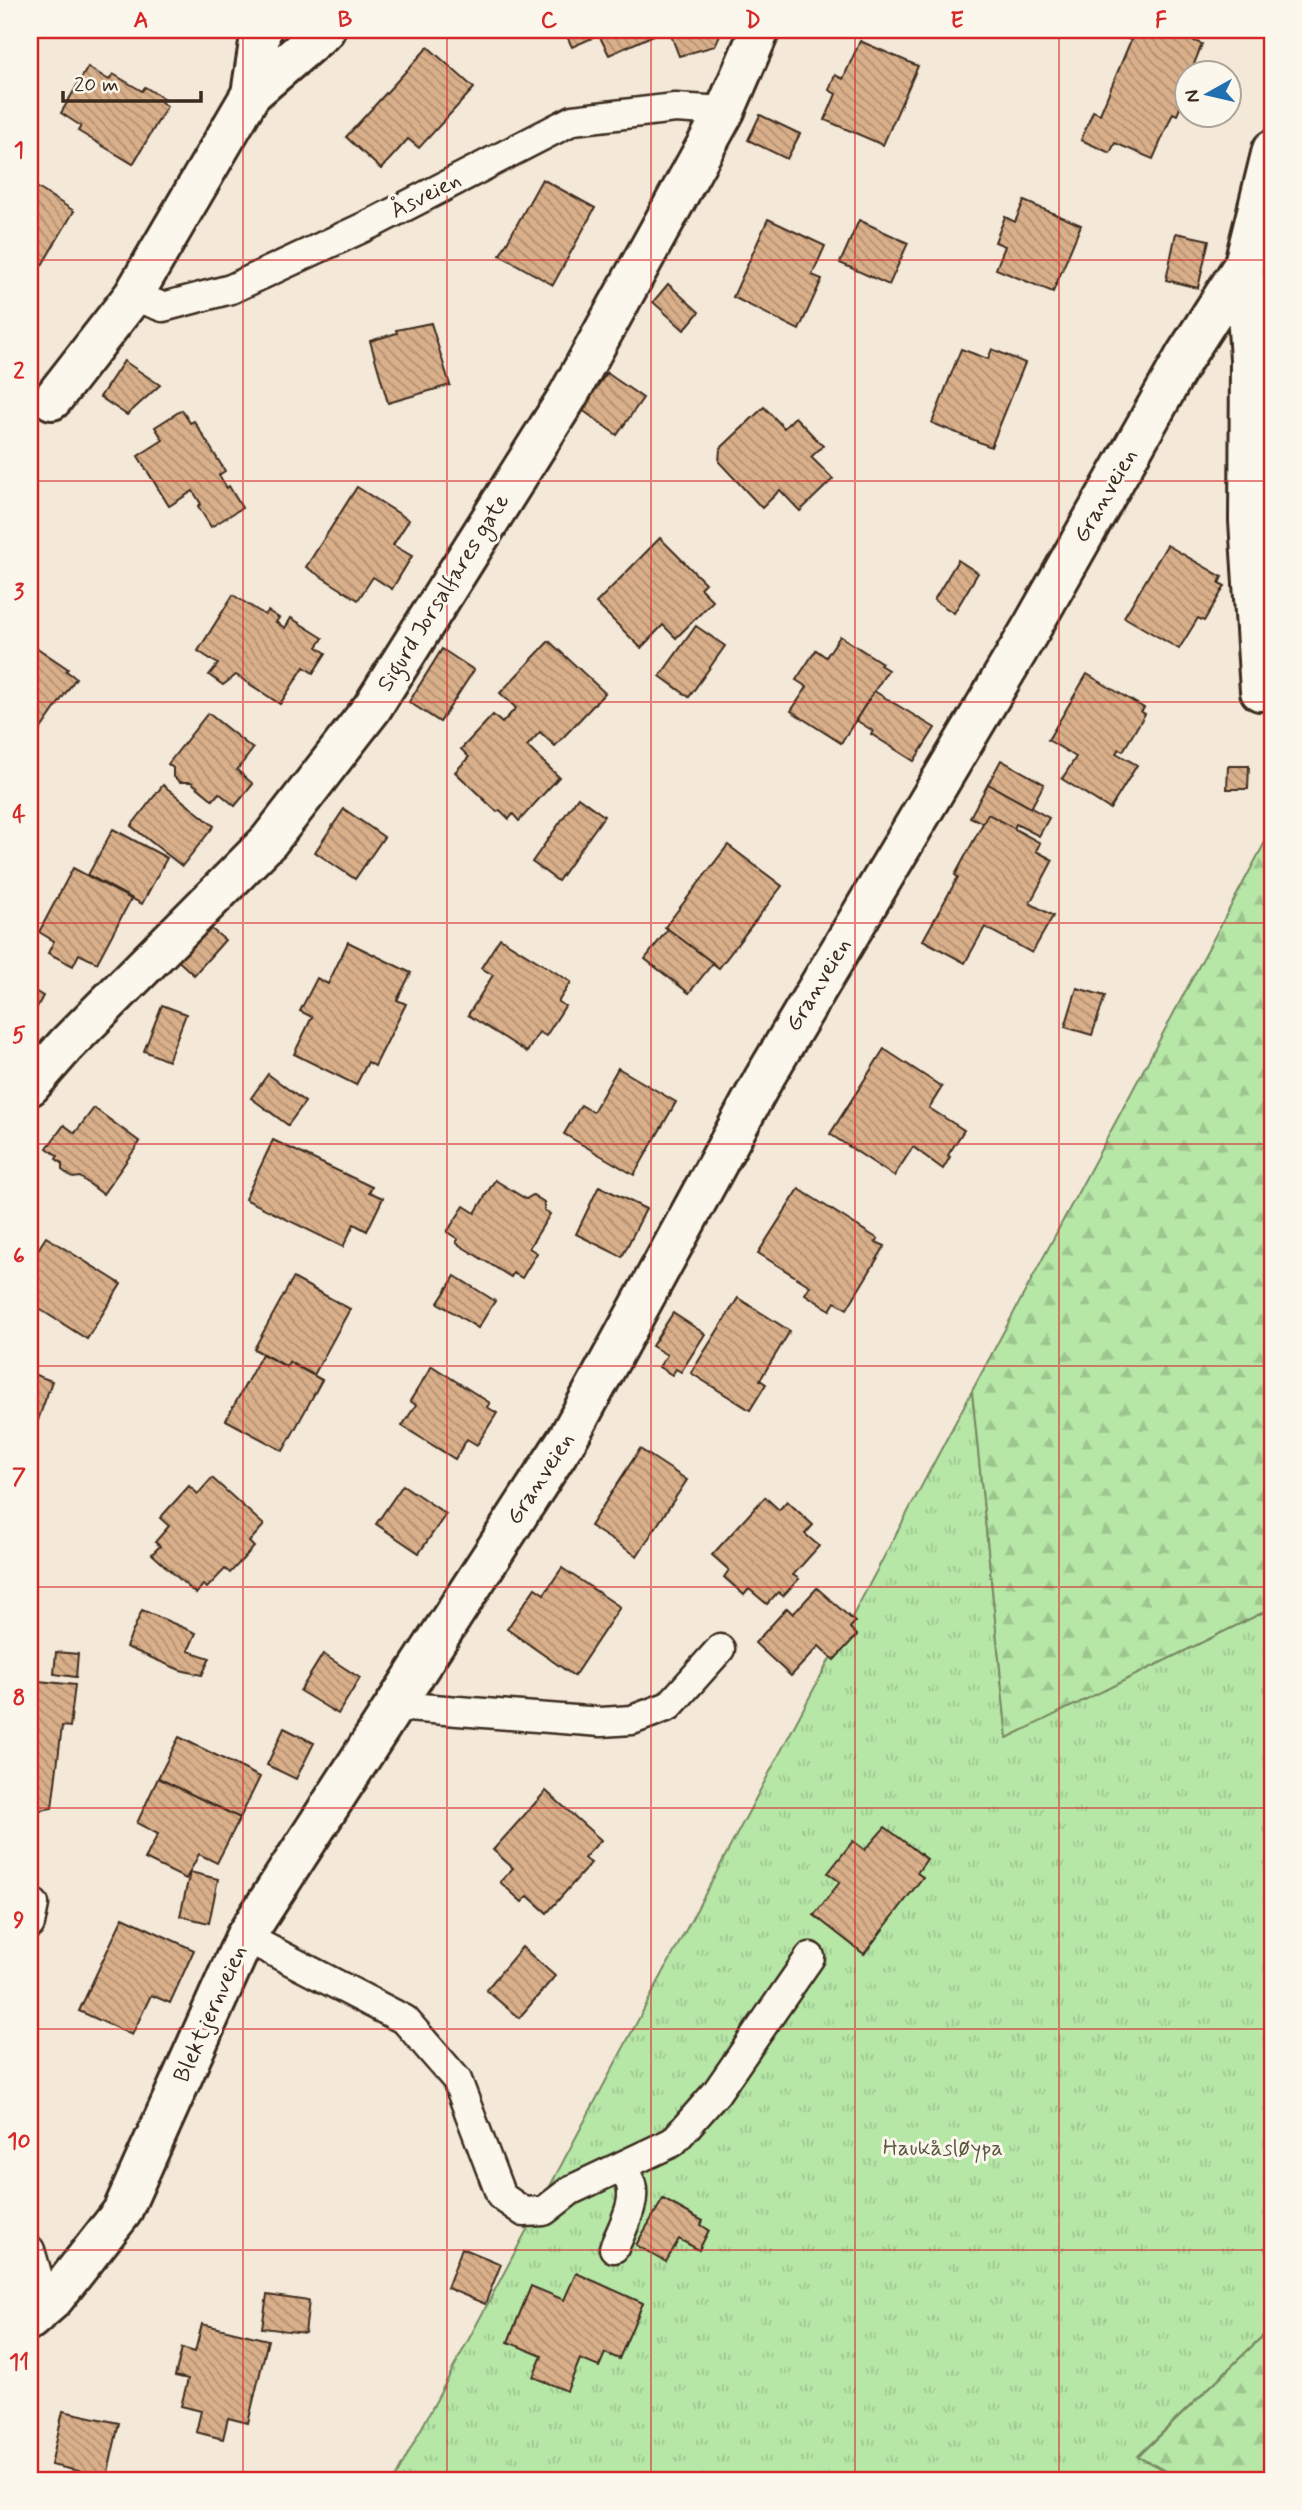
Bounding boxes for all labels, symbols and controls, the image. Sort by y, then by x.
text: A [133,6,149,36]
text: B [338,6,353,36]
text: C [541,6,558,36]
text: D [745,6,761,36]
text: E [950,6,964,36]
text: F [1155,6,1167,36]
scale bar [63,60,201,104]
north arrow [1172,60,1242,130]
text: 20 m [74,71,119,99]
text: N [1179,88,1206,104]
text: 1 [14,136,24,166]
street label: Åsveien [386,166,466,226]
text: 2 [13,357,25,387]
street label: Granveien [1067,443,1145,549]
street label: Sigurd Jorsalfares gate [371,488,519,699]
text: 3 [14,578,25,608]
text: 4 [12,800,26,830]
street label: Granveien [779,933,859,1037]
text: 5 [12,1021,26,1051]
text: 6 [13,1242,25,1272]
street label: Granveien [500,1427,582,1531]
text: 7 [12,1463,26,1493]
text: 8 [13,1684,25,1714]
text: 9 [13,1906,25,1936]
street label: Blektjernveien [167,1941,255,2087]
text: 10 [7,2127,31,2157]
park label: Haukåsløypa [883,2134,1003,2164]
text: 11 [9,2348,29,2378]

